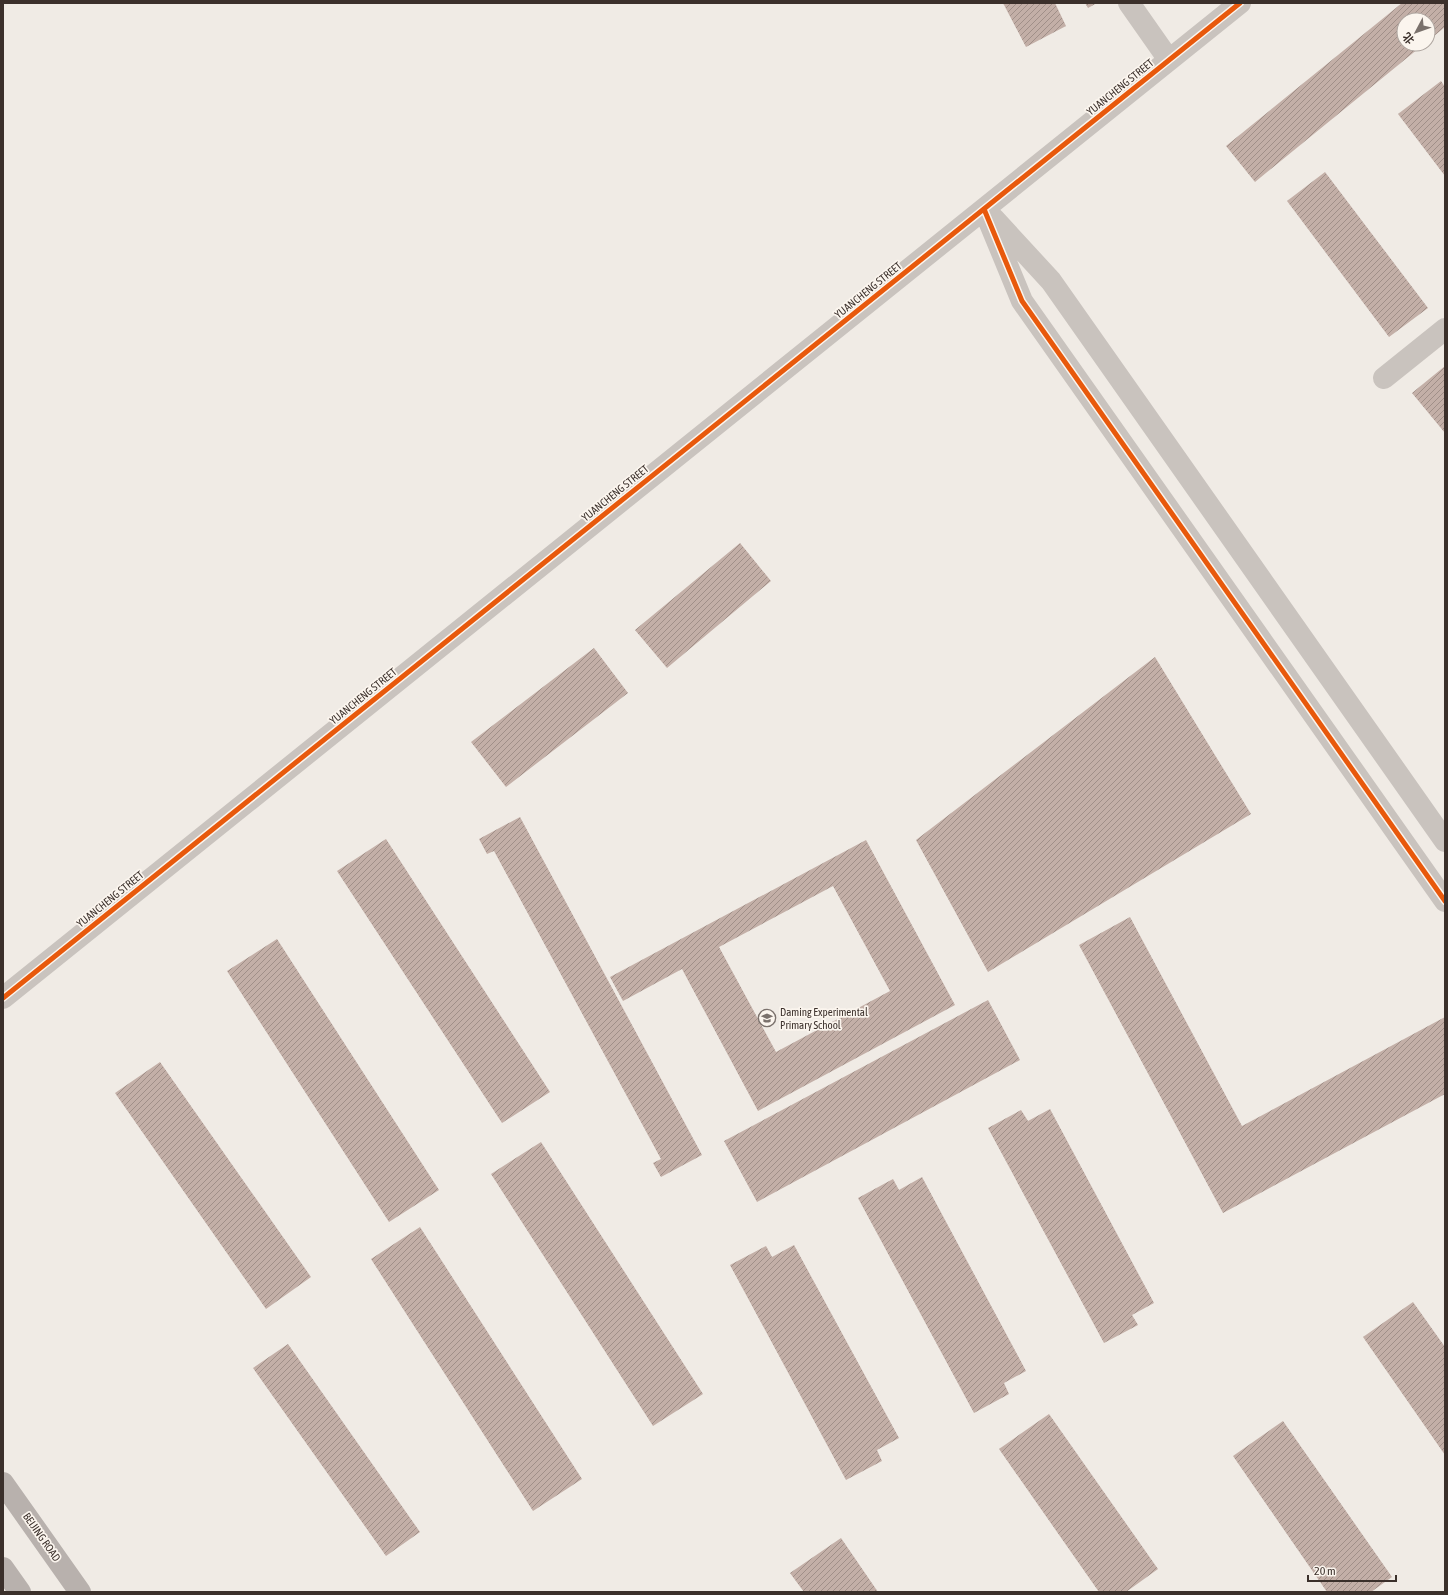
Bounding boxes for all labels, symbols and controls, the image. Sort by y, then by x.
north arrow [1396,12,1436,52]
text: 北 [1400,30,1417,47]
street label: YUANCHENG STREET [1084,56,1156,118]
street label: YUANCHENG STREET [832,259,904,321]
street label: YUANCHENG STREET [579,462,651,524]
street label: YUANCHENG STREET [327,665,399,727]
street label: YUANCHENG STREET [74,868,146,930]
place label: Daming Experimental Primary School [780,1006,868,1031]
school or university icon: Daming Experimental Primary School [757,1008,777,1028]
street label: BEIJING ROAD [21,1511,63,1563]
scale bar [1308,1557,1396,1583]
text: 20 m [1314,1564,1336,1578]

